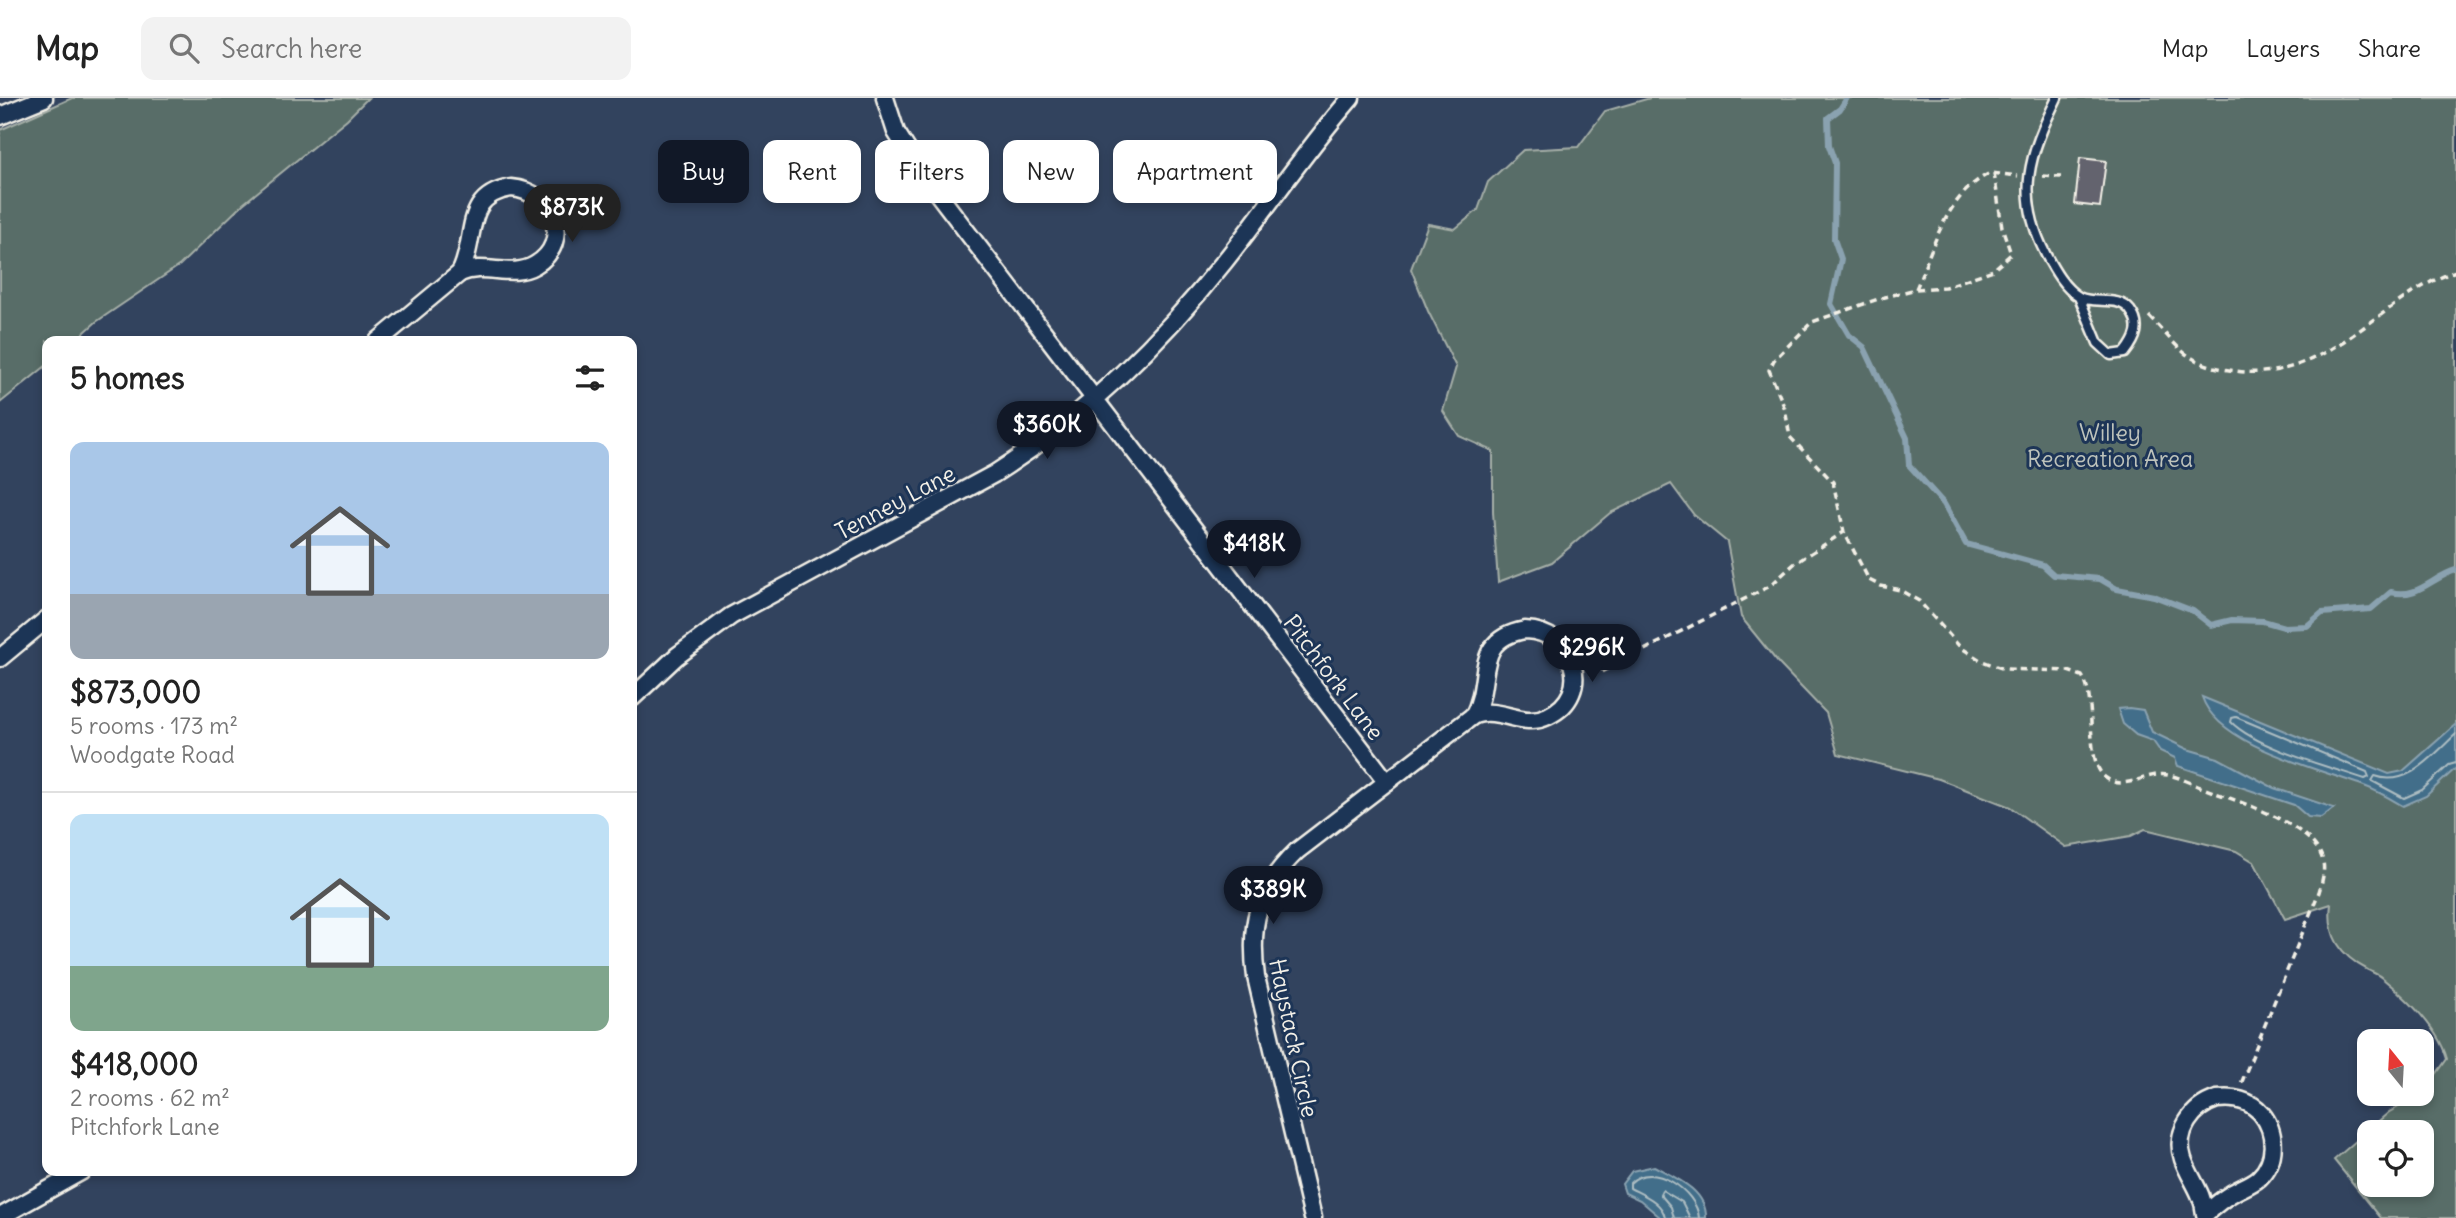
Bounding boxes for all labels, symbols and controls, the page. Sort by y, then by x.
search box [141,17,631,80]
text: Map [35,27,99,69]
icon: search [165,29,203,67]
text: Search here [221,32,362,65]
text: Map [2162,33,2208,63]
text: Layers [2246,33,2320,63]
text: Share [2358,33,2421,63]
chip: Buy [658,140,749,203]
chip: Rent [763,140,861,203]
chip: Filters [875,140,989,203]
chip: New [1003,140,1099,203]
chip: Apartment [1113,140,1277,203]
pin: $873K [523,184,621,244]
text: $873K [540,192,604,221]
text: 5 homes [70,359,185,397]
icon: filters [571,359,609,397]
pin: $360K [998,402,1096,461]
text: $360K [1013,409,1081,438]
park label: Willey Recreation Area [2027,418,2193,473]
street label: Tenney Lane [830,458,960,546]
icon: home [277,488,403,614]
pin: $418K [1205,520,1303,580]
text: $418K [1223,528,1285,557]
street label: Pitchfork Lane [1277,609,1391,745]
pin: $296K [1543,624,1641,684]
text: $296K [1559,632,1625,661]
text: $873,000 [70,673,201,711]
text: 5 rooms · 173 m² [70,711,238,740]
text: Woodgate Road [70,740,235,769]
icon: home [277,860,403,986]
pin: $389K [1224,866,1322,926]
text: $389K [1240,874,1306,903]
street label: Haystack Circle [1263,956,1325,1120]
north arrow [2357,1029,2434,1106]
map controls [2357,1029,2434,1197]
text: $418,000 [70,1045,198,1083]
text: 2 rooms · 62 m² [70,1083,230,1112]
text: Pitchfork Lane [70,1112,220,1141]
button: locate [2357,1120,2434,1197]

